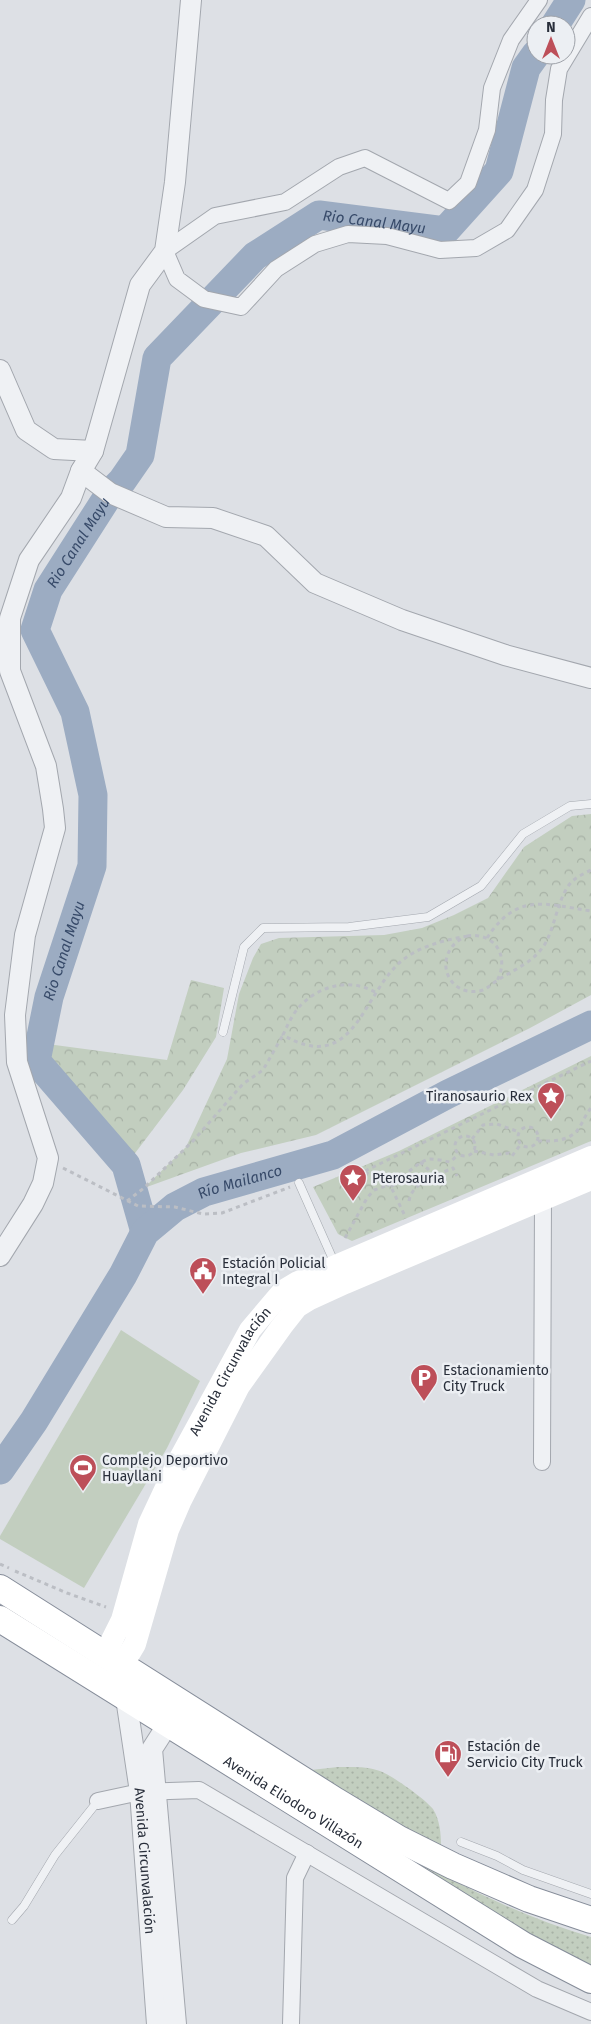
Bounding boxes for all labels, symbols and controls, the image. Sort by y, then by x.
north arrow [526,15,576,65]
text: N [546,19,556,36]
water label: Rio Canal Mayu [322,207,427,237]
water label: Rio Canal Mayu [43,494,114,591]
water label: Rio Canal Mayu [39,899,89,1003]
place icon: Tiranosaurio Rex [536,1081,566,1120]
place label: Tiranosaurio Rex [426,1088,532,1105]
water label: Río Mailanco [194,1161,284,1203]
place icon: Pterosauria [338,1163,368,1202]
place label: Pterosauria [372,1170,445,1187]
place label: Estación Policial Integral I [222,1255,325,1288]
public building icon: Estación Policial Integral I [188,1256,218,1295]
street label: Avenida Circunvalación [186,1303,275,1439]
place label: Estacionamiento City Truck [443,1362,549,1395]
parking icon: Estacionamiento City Truck [409,1363,439,1402]
place label: Complejo Deportivo Huayllani [102,1452,228,1485]
sports icon: Complejo Deportivo Huayllani [68,1453,98,1492]
place label: Estación de Servicio City Truck [467,1738,583,1771]
fuel station icon: Estación de Servicio City Truck [433,1739,463,1778]
street label: Avenida Eliodoro Villazón [221,1752,367,1852]
street label: Avenida Circunvalación [131,1786,159,1935]

